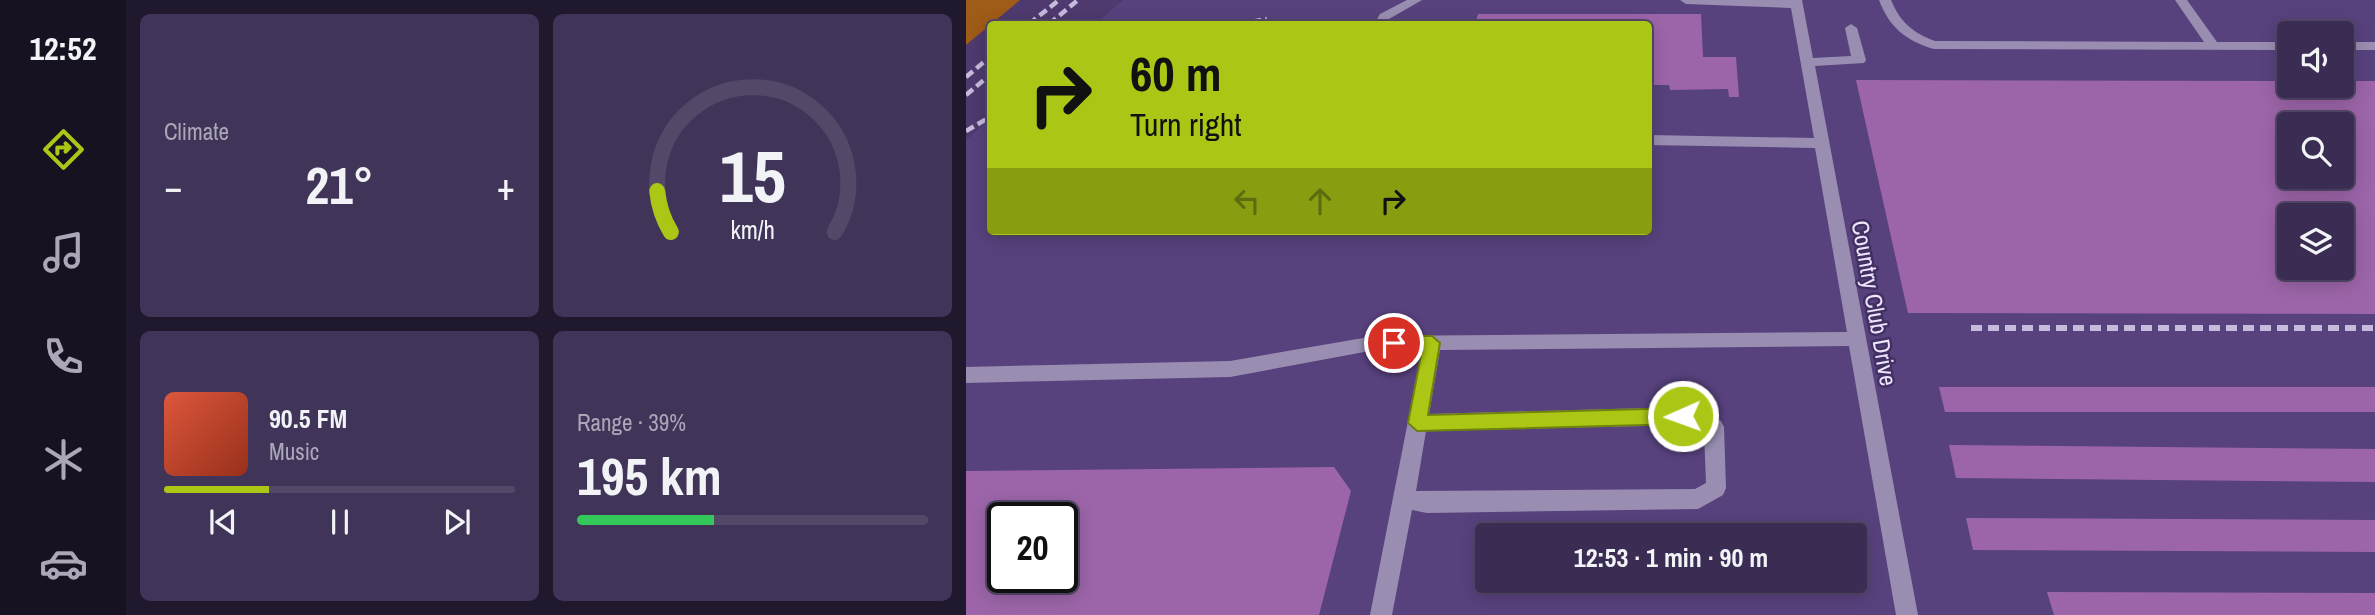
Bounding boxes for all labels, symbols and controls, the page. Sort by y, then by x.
map controls [2277,21,2354,280]
button: sound [2277,21,2354,98]
text: 12:52 [29,27,97,70]
text: 60 m [1130,40,1222,106]
icon: right [1015,49,1106,140]
text: Turn right [1130,103,1242,146]
button: search [2277,112,2354,189]
text: Climate [164,116,229,147]
icon: directions [39,125,88,174]
text: 15 [719,127,786,225]
text: 21° [305,150,374,220]
text: − [164,161,182,212]
text: + [497,161,515,212]
icon: left [1228,182,1266,220]
icon: ahead [1301,182,1339,220]
icon: right [1374,182,1412,220]
button: layers [2277,203,2354,280]
text: km/h [730,212,775,246]
street label: Country Club Drive [1845,218,1905,388]
icon: music [39,228,88,277]
pin [1364,313,1424,373]
icon: arrive [1375,324,1413,362]
icon: phone [39,332,88,381]
position arrow [1646,379,1720,453]
text: 90.5 FM [269,401,347,436]
text: Range · 39% [577,407,686,438]
icon: climate [39,435,88,484]
text: Music [269,436,319,467]
text: 195 km [577,441,722,511]
speed limit sign: 20 [987,502,1078,593]
icon: previous [204,503,242,541]
icon: pause [321,503,359,541]
icon: next [438,503,476,541]
icon: car [39,539,88,588]
text: 12:53 · 1 min · 90 m [1574,540,1768,575]

